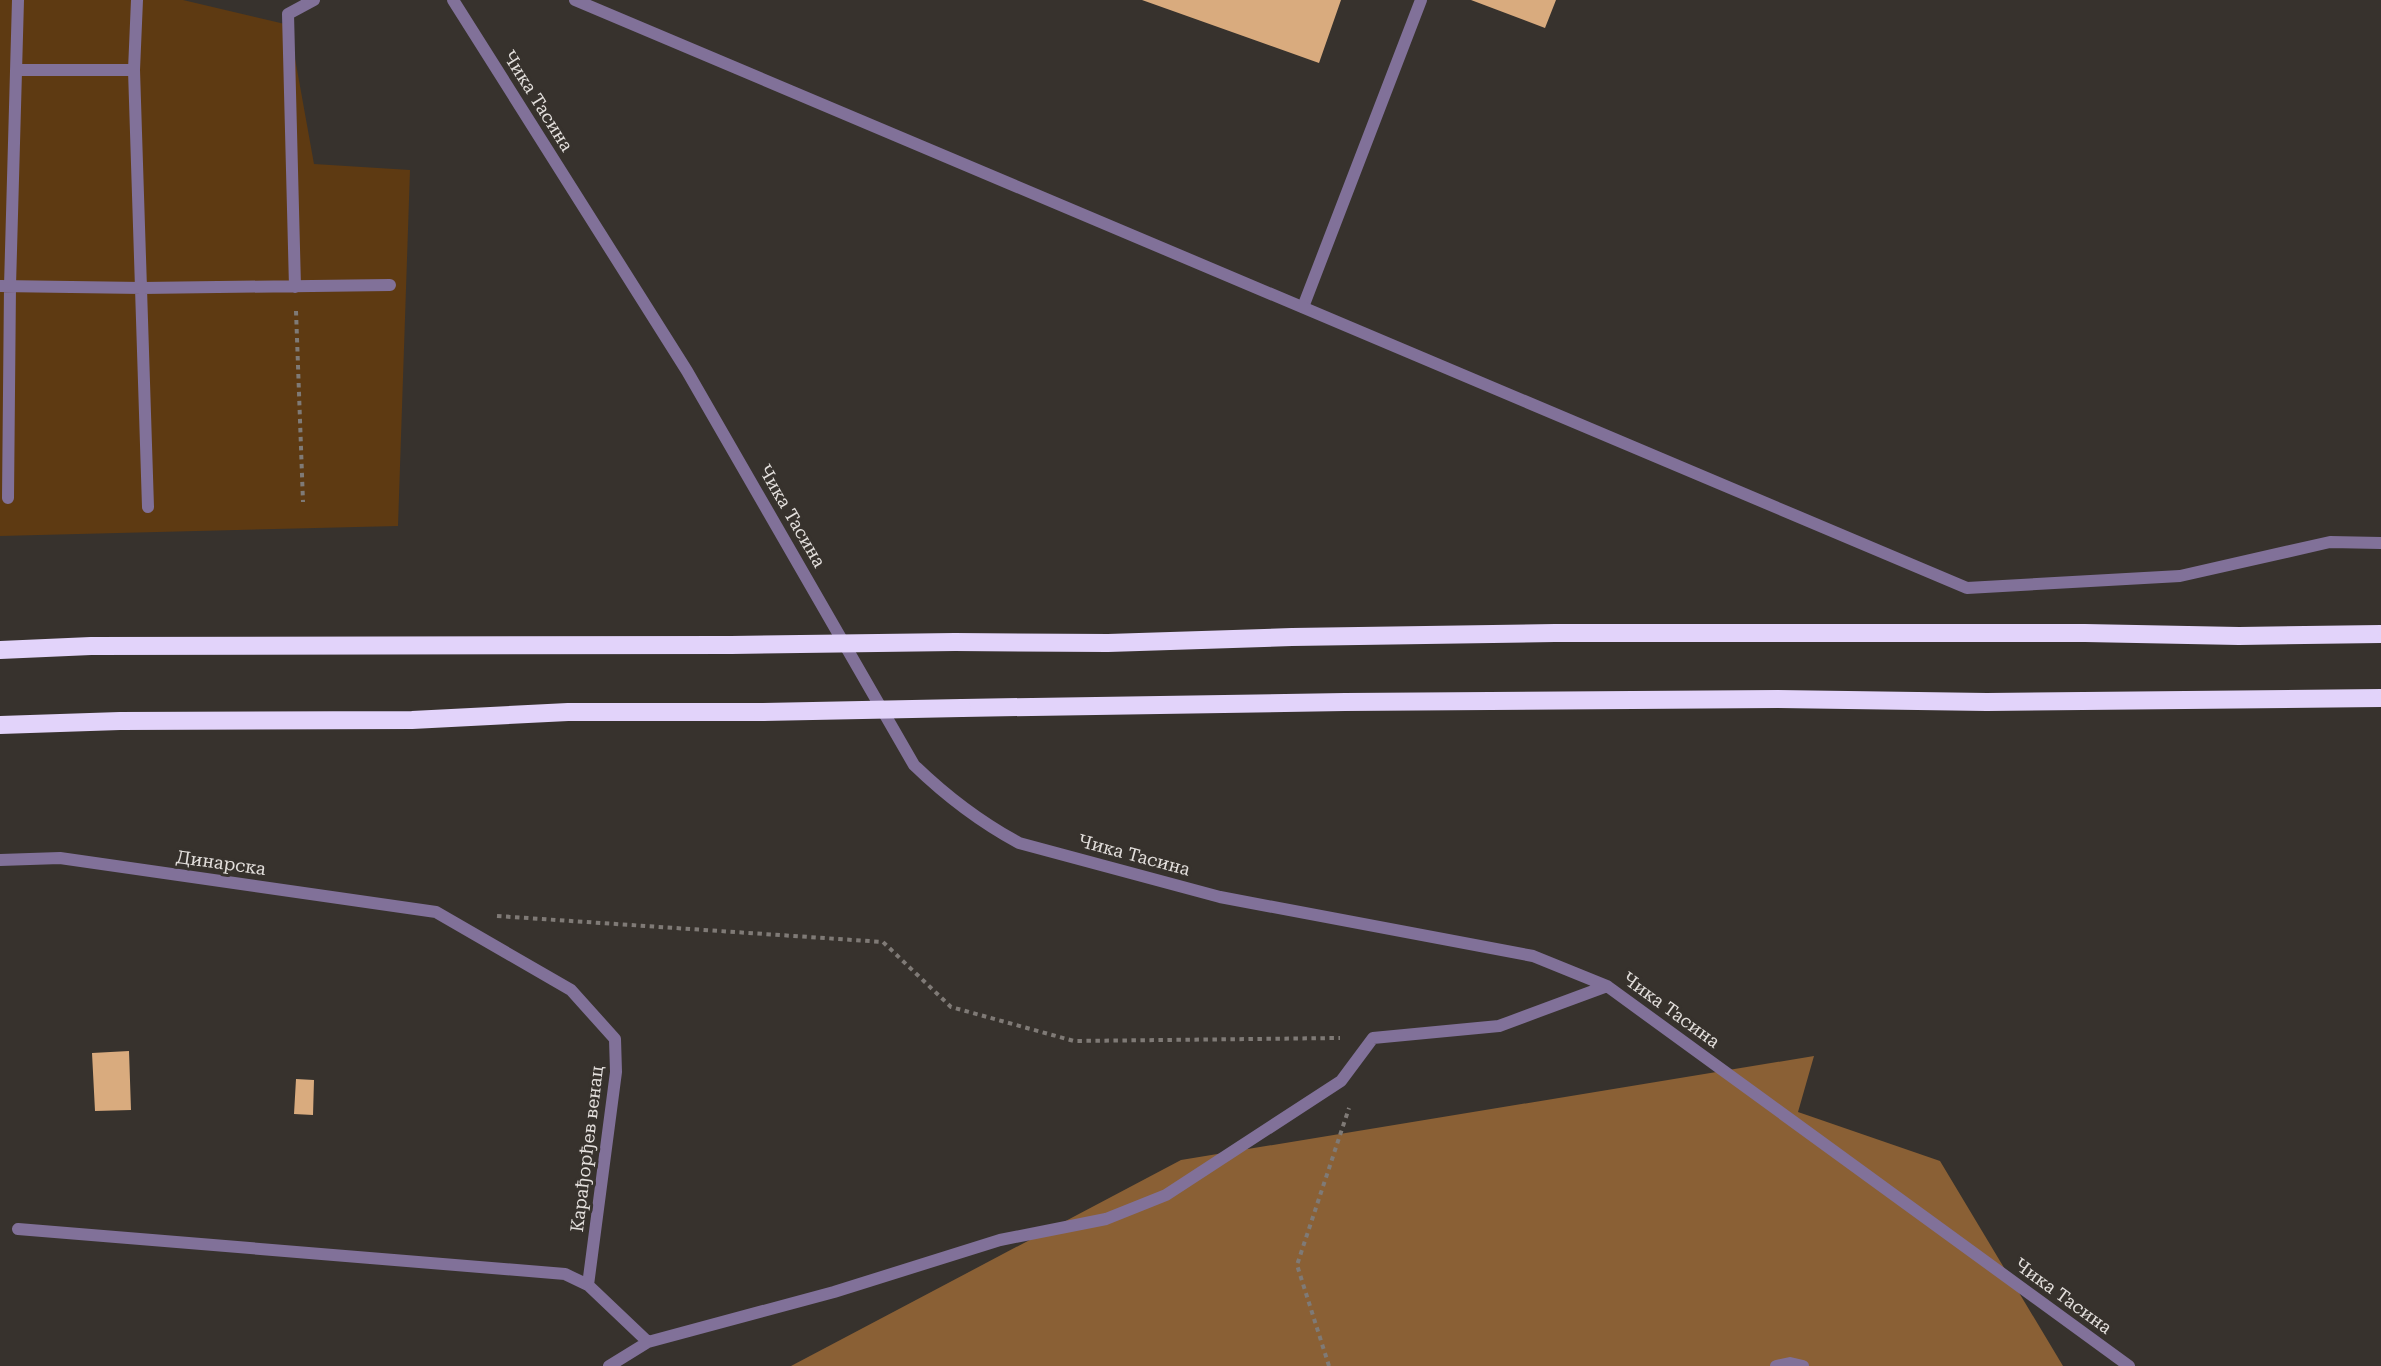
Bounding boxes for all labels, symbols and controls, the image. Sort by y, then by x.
street label: Чика Тасина [499,46,578,155]
street label: Чика Тасина [755,461,830,571]
street label: Чика Тасина [1076,829,1193,880]
street label: Динарска [175,846,267,879]
street label: Чика Тасина [1618,967,1724,1052]
street label: Карађорђев венац [566,1064,607,1233]
street label: Чика Тасина [2010,1253,2116,1338]

